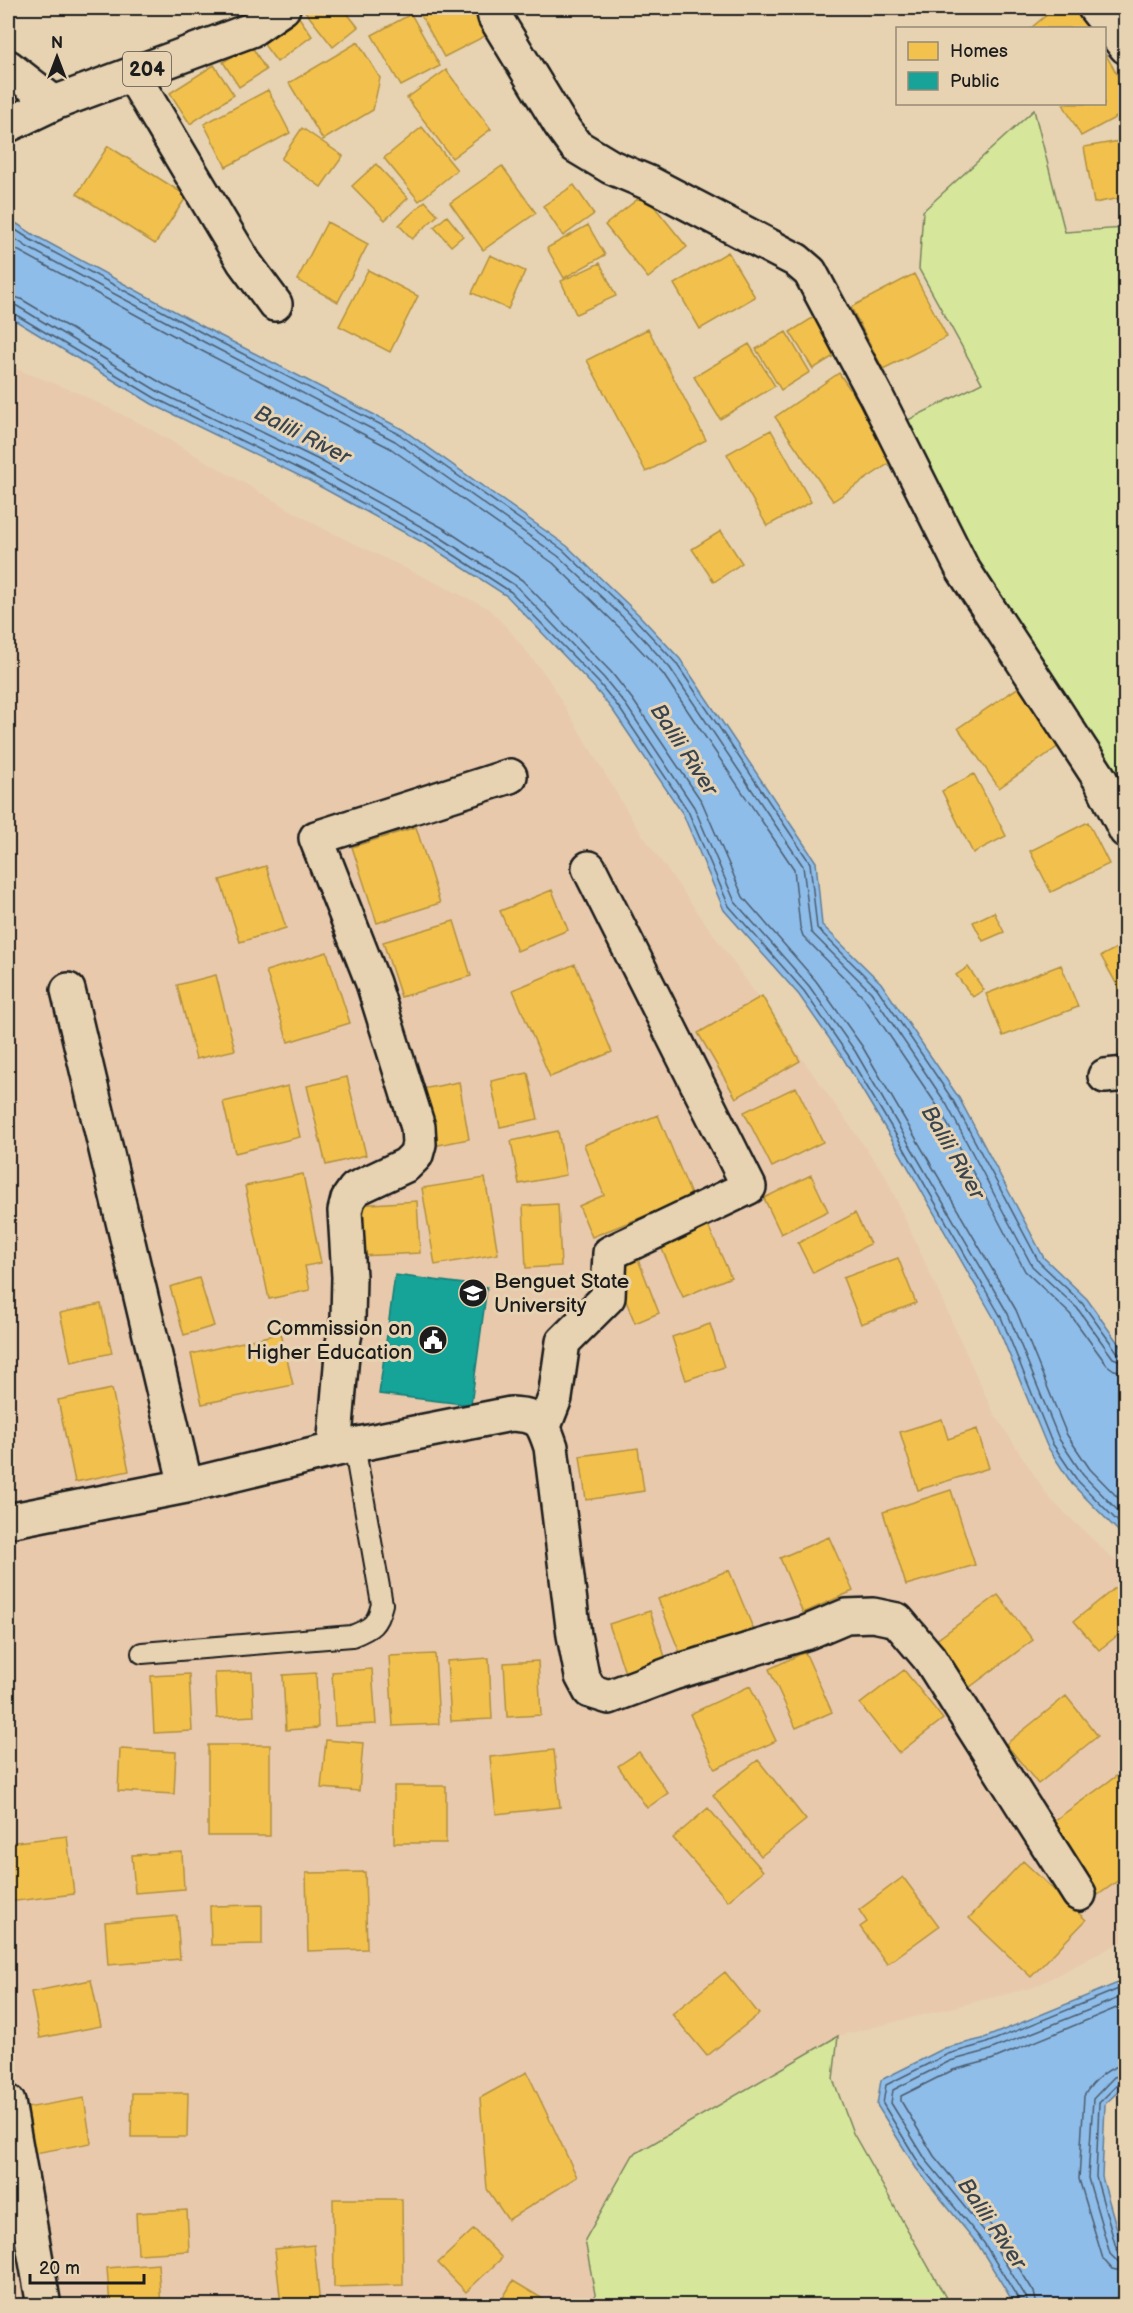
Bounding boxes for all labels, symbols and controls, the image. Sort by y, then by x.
north arrow [27,27,87,87]
legend [896,27,1106,105]
text: N [51,34,63,53]
text: Homes [950,41,1008,62]
road number: 204 [123,52,171,86]
text: Public [950,71,999,92]
water label: Balili River [250,400,357,472]
water label: Balili River [644,699,725,803]
water label: Balili River [915,1101,991,1206]
place label: Benguet State University [494,1269,629,1318]
school or university icon: Benguet State University [457,1277,489,1309]
place label: Commission on Higher Education [247,1316,412,1365]
public building icon: Commission on Higher Education [417,1324,449,1356]
water label: Balili River [951,2173,1033,2276]
scale bar [30,2247,144,2285]
text: 20 m [39,2258,80,2279]

